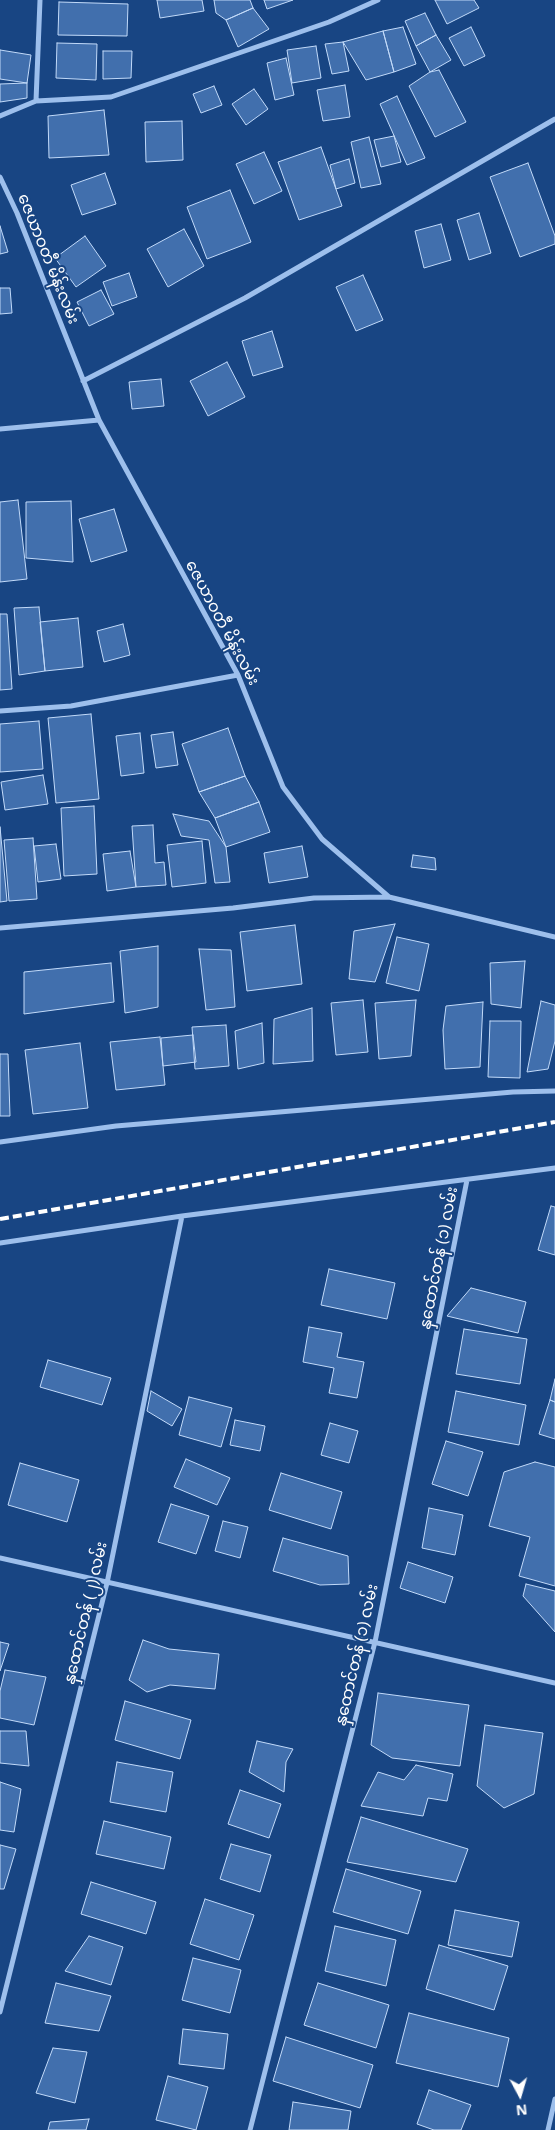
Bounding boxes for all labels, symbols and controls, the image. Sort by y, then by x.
street label: ဇေယာဝတီ မိန်းလမ်း [13,191,83,327]
street label: ဇေယာဝတီ မိန်းလမ်း [181,557,263,689]
street label: နှထောင်တန် (၁) လမ်း [416,1185,462,1331]
street label: နှထောင်တန် (၂) လမ်း [60,1540,112,1686]
street label: နှထောင်တန် (၁) လမ်း [331,1582,383,1728]
north arrow [495,2070,545,2120]
text: N [515,2100,528,2120]

